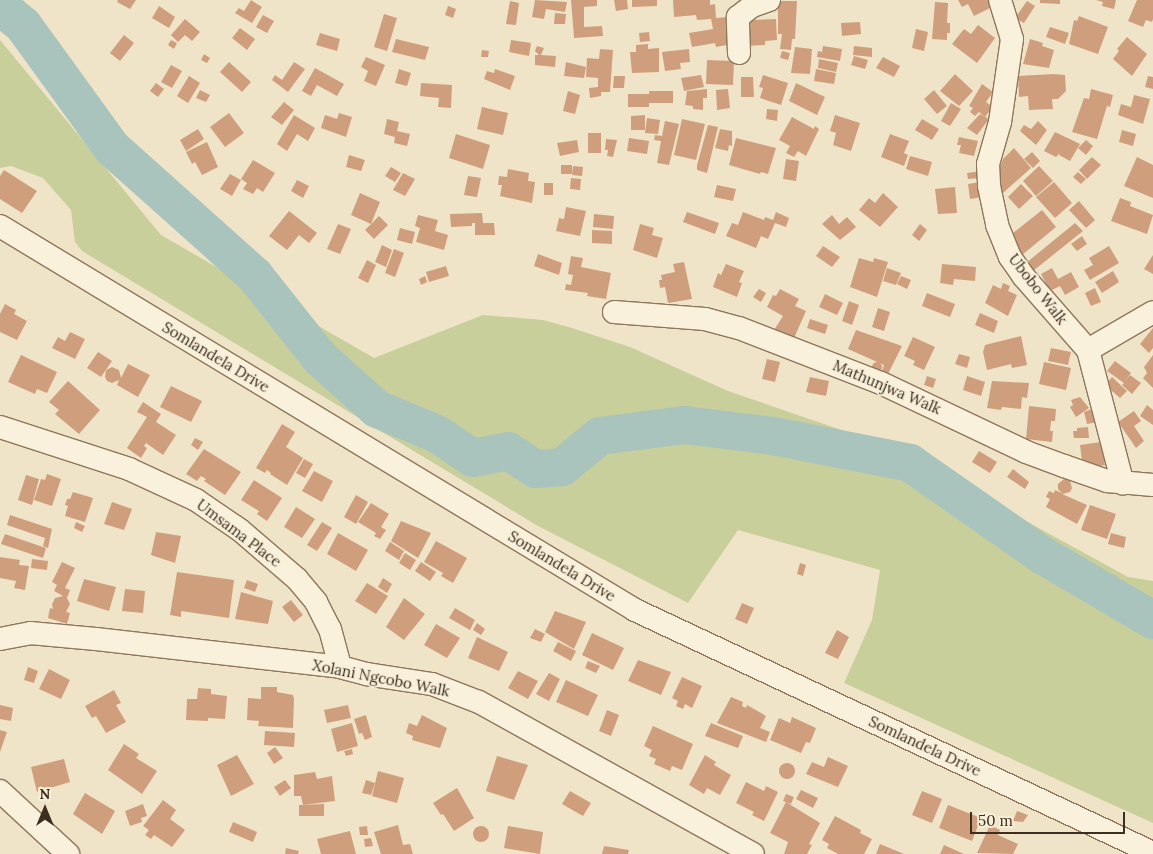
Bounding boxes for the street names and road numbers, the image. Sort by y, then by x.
street label: Ubobo Walk [1005,250,1071,328]
street label: Somlandela Drive [159,318,273,396]
street label: Mathunjwa Walk [830,356,944,418]
street label: Umsama Place [193,495,285,571]
street label: Somlandela Drive [505,527,619,605]
street label: Xolani Ngcobo Walk [311,656,451,700]
street label: Somlandela Drive [866,712,984,780]

